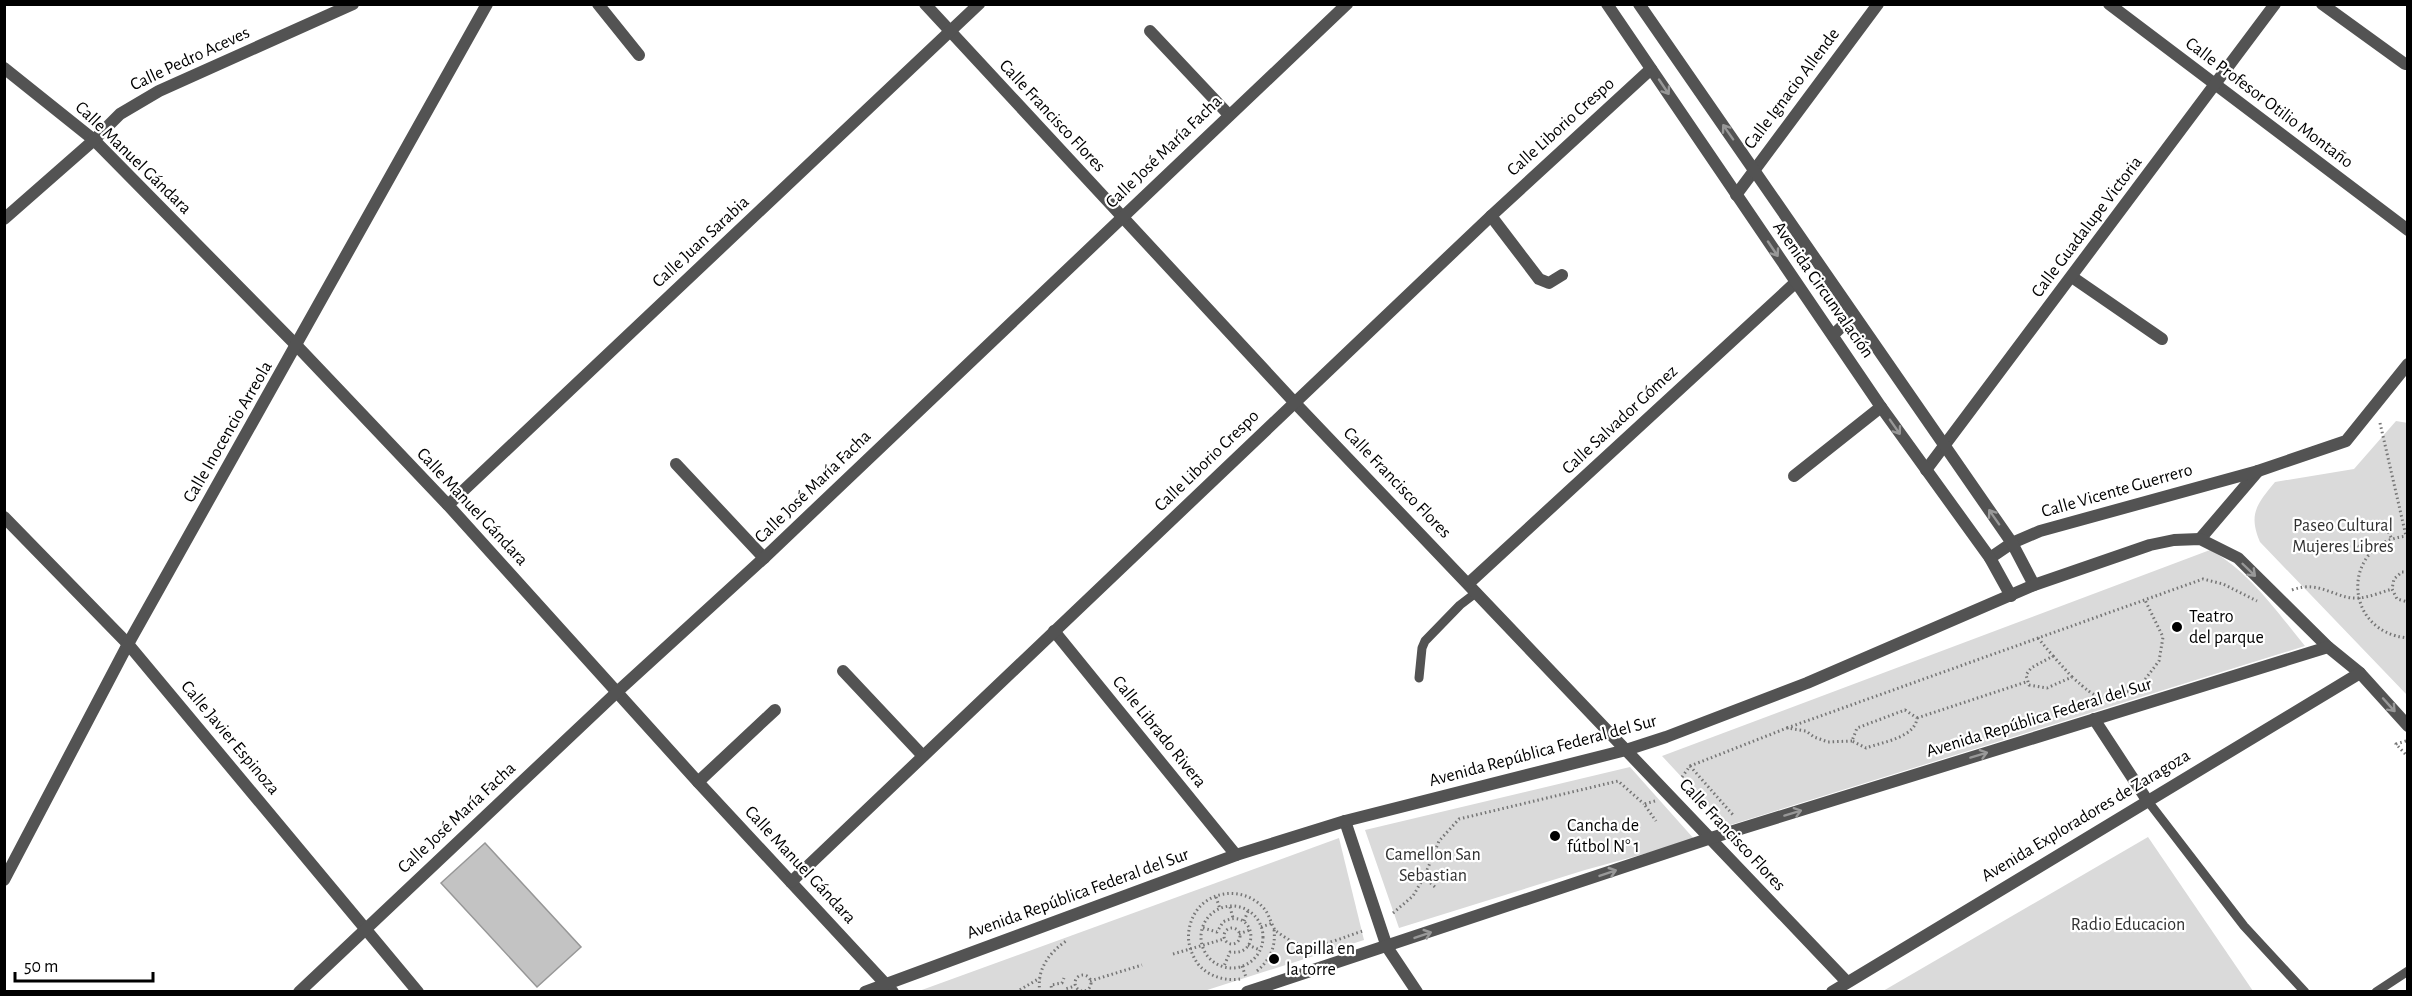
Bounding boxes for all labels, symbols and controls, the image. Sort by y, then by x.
street label: Calle Pedro Aceves [128,24,252,94]
street label: Calle Ignacio Allende [1741,25,1843,153]
street label: Calle Profesor Otilio Montaño [2182,34,2356,172]
street label: Calle Francisco Flores [995,56,1109,176]
street label: Calle Liborio Crespo [1504,74,1618,180]
one-way arrow [1657,79,1670,96]
street label: Calle José María Facha [1102,92,1226,212]
street label: Calle Manuel Gándara [71,98,195,218]
one-way arrow [1722,124,1734,140]
street label: Calle Guadalupe Victoria [2028,153,2146,301]
street label: Calle Juan Sarabia [649,193,753,291]
street label: Avenida Circunvalación [1769,218,1877,362]
one-way arrow [1767,240,1779,257]
street label: Calle Inocencio Arreola [180,358,276,506]
street label: Calle Salvador Gómez [1559,362,1681,478]
street label: Calle Liborio Crespo [1151,407,1263,515]
one-way arrow [1889,418,1901,434]
street label: Calle Francisco Flores [1340,424,1454,542]
street label: Calle José María Facha [751,427,875,547]
street label: Calle Manuel Gándara [413,445,531,569]
street label: Calle Vicente Guerrero [2040,461,2195,521]
one-way arrow [1988,509,2000,526]
park label: Paseo Cultural Mujeres Libres [2292,517,2394,556]
one-way arrow [2242,562,2257,577]
place label: Teatro del parque [2189,608,2264,647]
marker: Teatro del parque [2170,620,2184,634]
street label: Calle Librado Rivera [1109,673,1209,791]
street label: Avenida República Federal del Sur [1924,675,2154,761]
street label: Calle Javier Espinoza [177,678,283,798]
one-way arrow [2382,698,2396,713]
street label: Avenida República Federal del Sur [1427,712,1659,790]
street label: Avenida Exploradores de Zaragoza [1979,747,2193,885]
one-way arrow [1969,749,1988,760]
street label: Calle José María Facha [395,759,519,877]
street label: Calle Francisco Flores [1675,775,1789,895]
street label: Calle Manuel Gándara [741,803,859,927]
one-way arrow [1783,807,1802,818]
place label: Cancha de fútbol N° 1 [1567,817,1640,856]
marker: Cancha de fútbol N° 1 [1548,829,1562,843]
street label: Avenida República Federal del Sur [965,845,1192,943]
park label: Camellon San Sebastian [1385,846,1481,885]
one-way arrow [1598,866,1617,877]
park label: Radio Educacion [2071,916,2185,934]
one-way arrow [1413,928,1432,939]
place label: Capilla en la torre [1286,940,1355,979]
scale bar [15,945,153,983]
marker: Capilla en la torre [1267,952,1281,966]
text: 50 m [24,958,58,976]

